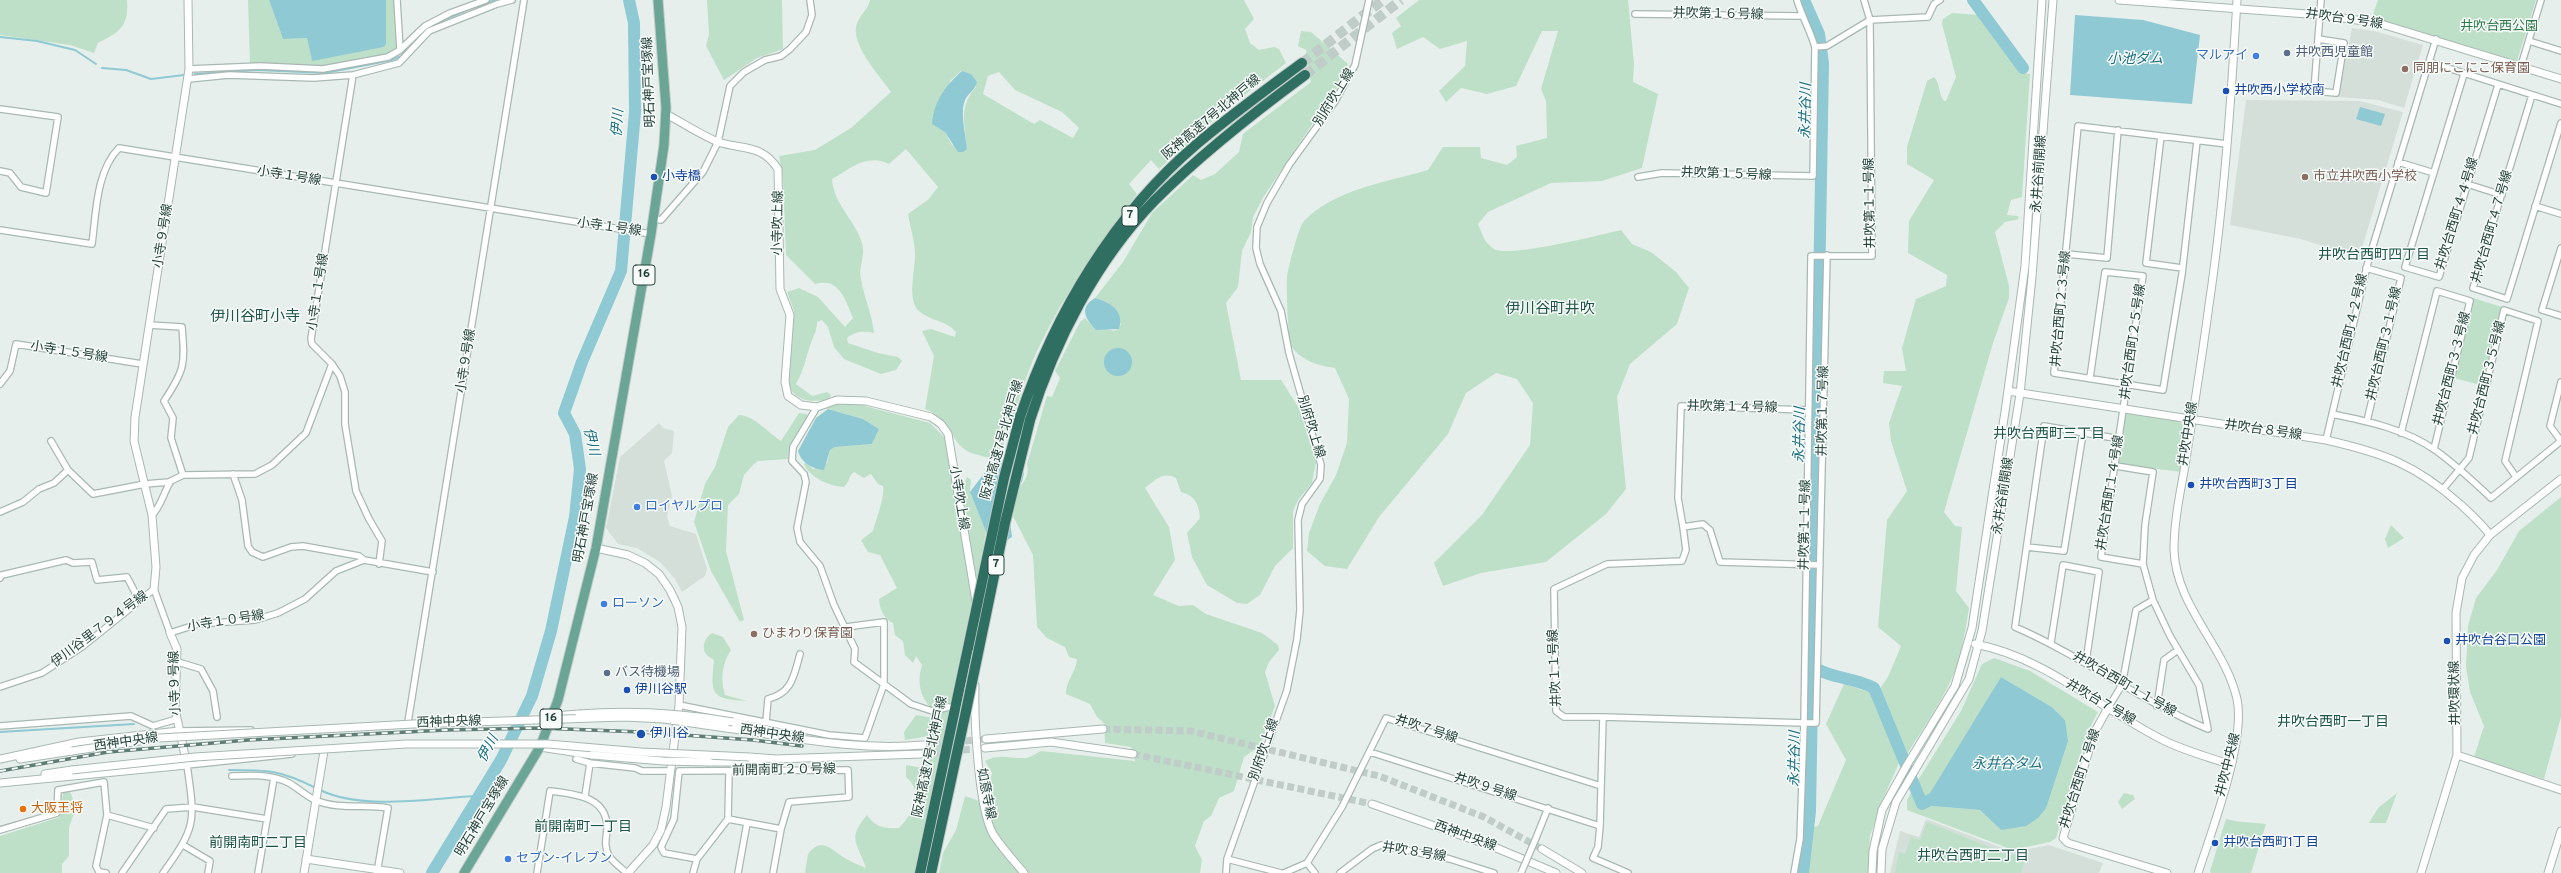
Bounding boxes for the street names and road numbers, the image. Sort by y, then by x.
street label: 井吹第１６号線 [1672,6,1764,24]
street label: 井吹台９号線 [2304,7,2384,33]
street label: 明石神戸宝塚線 [641,36,659,128]
street label: 別府吹上線 [1311,66,1359,130]
street label: 阪神高速7号北神戸線 [1160,72,1264,164]
street label: 永井谷前開線 [2029,135,2051,213]
street label: 井吹台西町４４号線 [2433,156,2483,272]
street label: 井吹第１１号線 [1862,157,1880,249]
street label: 小寺１号線 [256,164,322,190]
street label: 井吹第１５号線 [1680,166,1772,184]
street label: 井吹台西町４７号線 [2469,169,2517,285]
street label: 小寺吹上線 [771,190,787,256]
street label: 小寺９号線 [151,203,177,269]
road number: 7 [1122,206,1138,226]
street label: 小寺１号線 [576,216,642,240]
street label: 井吹台西町２３号線 [2049,250,2075,368]
street label: 小寺１１号線 [305,252,333,332]
road number: 16 [633,265,655,285]
street label: 井吹台西町４２号線 [2330,272,2372,390]
street label: 井吹台西町２５号線 [2118,283,2150,401]
street label: 井吹台西町３１号線 [2364,285,2406,403]
street label: 井吹台西町３３号線 [2431,310,2475,428]
street label: 井吹台西町３５号線 [2466,319,2510,437]
street label: 小寺９号線 [454,328,480,394]
street label: 小寺１５号線 [29,339,109,367]
street label: 井吹第１７号線 [1815,365,1833,457]
street label: 阪神高速7号北神戸線 [978,378,1028,502]
street label: 別府吹上線 [1293,394,1327,460]
street label: 井吹第１４号線 [1686,399,1778,417]
street label: 井吹中央線 [2176,401,2202,467]
street label: 井吹台８号線 [2223,418,2303,444]
street label: 井吹台西町１４号線 [2094,434,2128,552]
street label: 永井谷前開線 [1990,456,2018,536]
street label: 小寺吹上線 [945,465,971,531]
street label: 明石神戸宝塚線 [571,472,603,564]
street label: 井吹第１１号線 [1797,479,1815,571]
road number: 7 [988,555,1004,575]
street label: 伊川谷里７９４号線 [49,589,151,671]
street label: 小寺１０号線 [186,608,266,636]
street label: 井吹１１号線 [1546,629,1566,707]
street label: 井吹台西町１１号線 [2069,649,2179,721]
street label: 小寺９号線 [167,650,185,716]
street label: 井吹環状線 [2448,660,2464,726]
street label: 井吹台７号線 [2062,677,2138,729]
street label: 阪神高速7号北神戸線 [911,695,951,819]
road number: 16 [540,709,562,729]
street label: 井吹７号線 [1393,713,1459,747]
street label: 西神中央線 [416,714,482,732]
street label: 別府吹上線 [1247,717,1283,783]
street label: 西神中央線 [739,723,805,747]
street label: 井吹台西町７号線 [2058,727,2104,831]
street label: 西神中央線 [93,731,159,755]
street label: 井吹中央線 [2214,732,2244,798]
street label: 前開南町２０号線 [732,762,836,780]
street label: 如意寺線 [972,767,998,821]
street label: 井吹９号線 [1452,771,1518,805]
street label: 明石神戸宝塚線 [453,774,513,860]
street label: 西神中央線 [1432,819,1498,855]
street label: 井吹８号線 [1381,840,1447,866]

